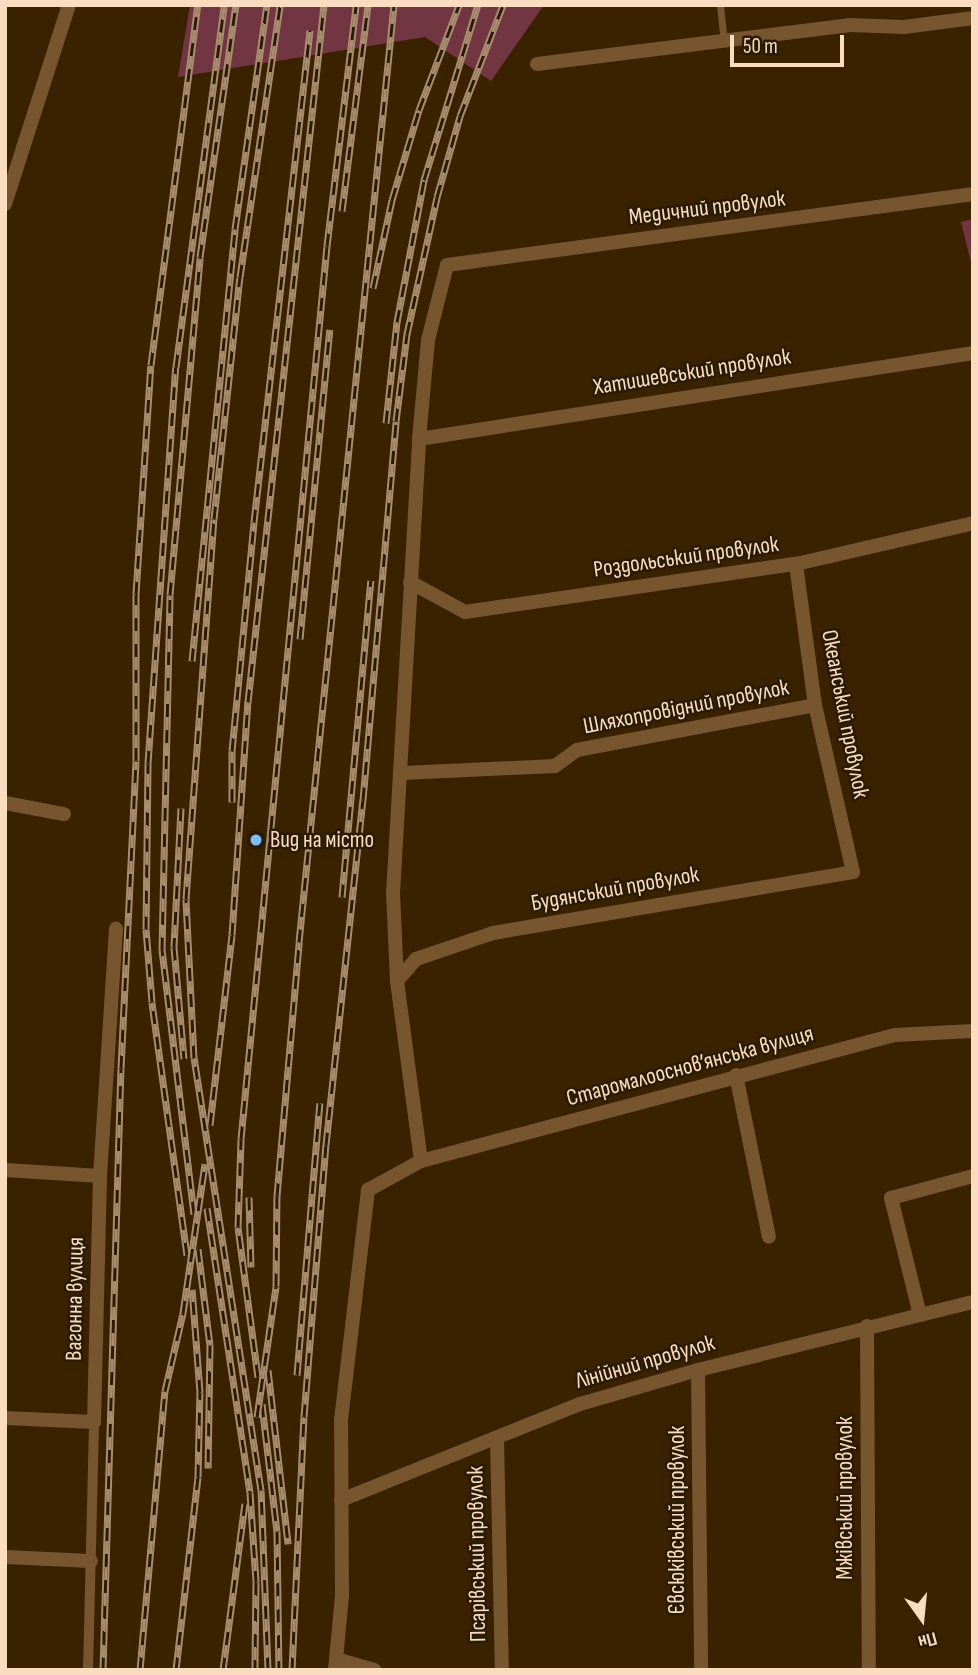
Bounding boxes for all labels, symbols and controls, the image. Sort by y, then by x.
scale bar [733,21,847,65]
text: 50 m [743,34,778,59]
street label: Медичний провулок [627,185,787,231]
street label: Хатишевський провулок [591,343,793,401]
street label: Роздольський провулок [592,530,780,584]
street label: Океанський провулок [815,627,875,801]
street label: Шляхопровідний провулок [581,674,791,740]
place label: Вид на місто [270,826,374,854]
marker: Вид на місто [248,832,264,848]
street label: Будянський провулок [529,861,701,917]
street label: Старомалооснов’янська вулиця [563,1020,817,1112]
street label: Вагонна вулиця [60,1237,90,1361]
street label: Лінійний провулок [572,1329,718,1395]
street label: Мжівський провулок [831,1416,859,1580]
street label: Євсюківський провулок [663,1426,691,1614]
street label: Псарівський провулок [462,1466,492,1642]
north arrow [887,1584,957,1654]
text: Пн [916,1626,939,1653]

